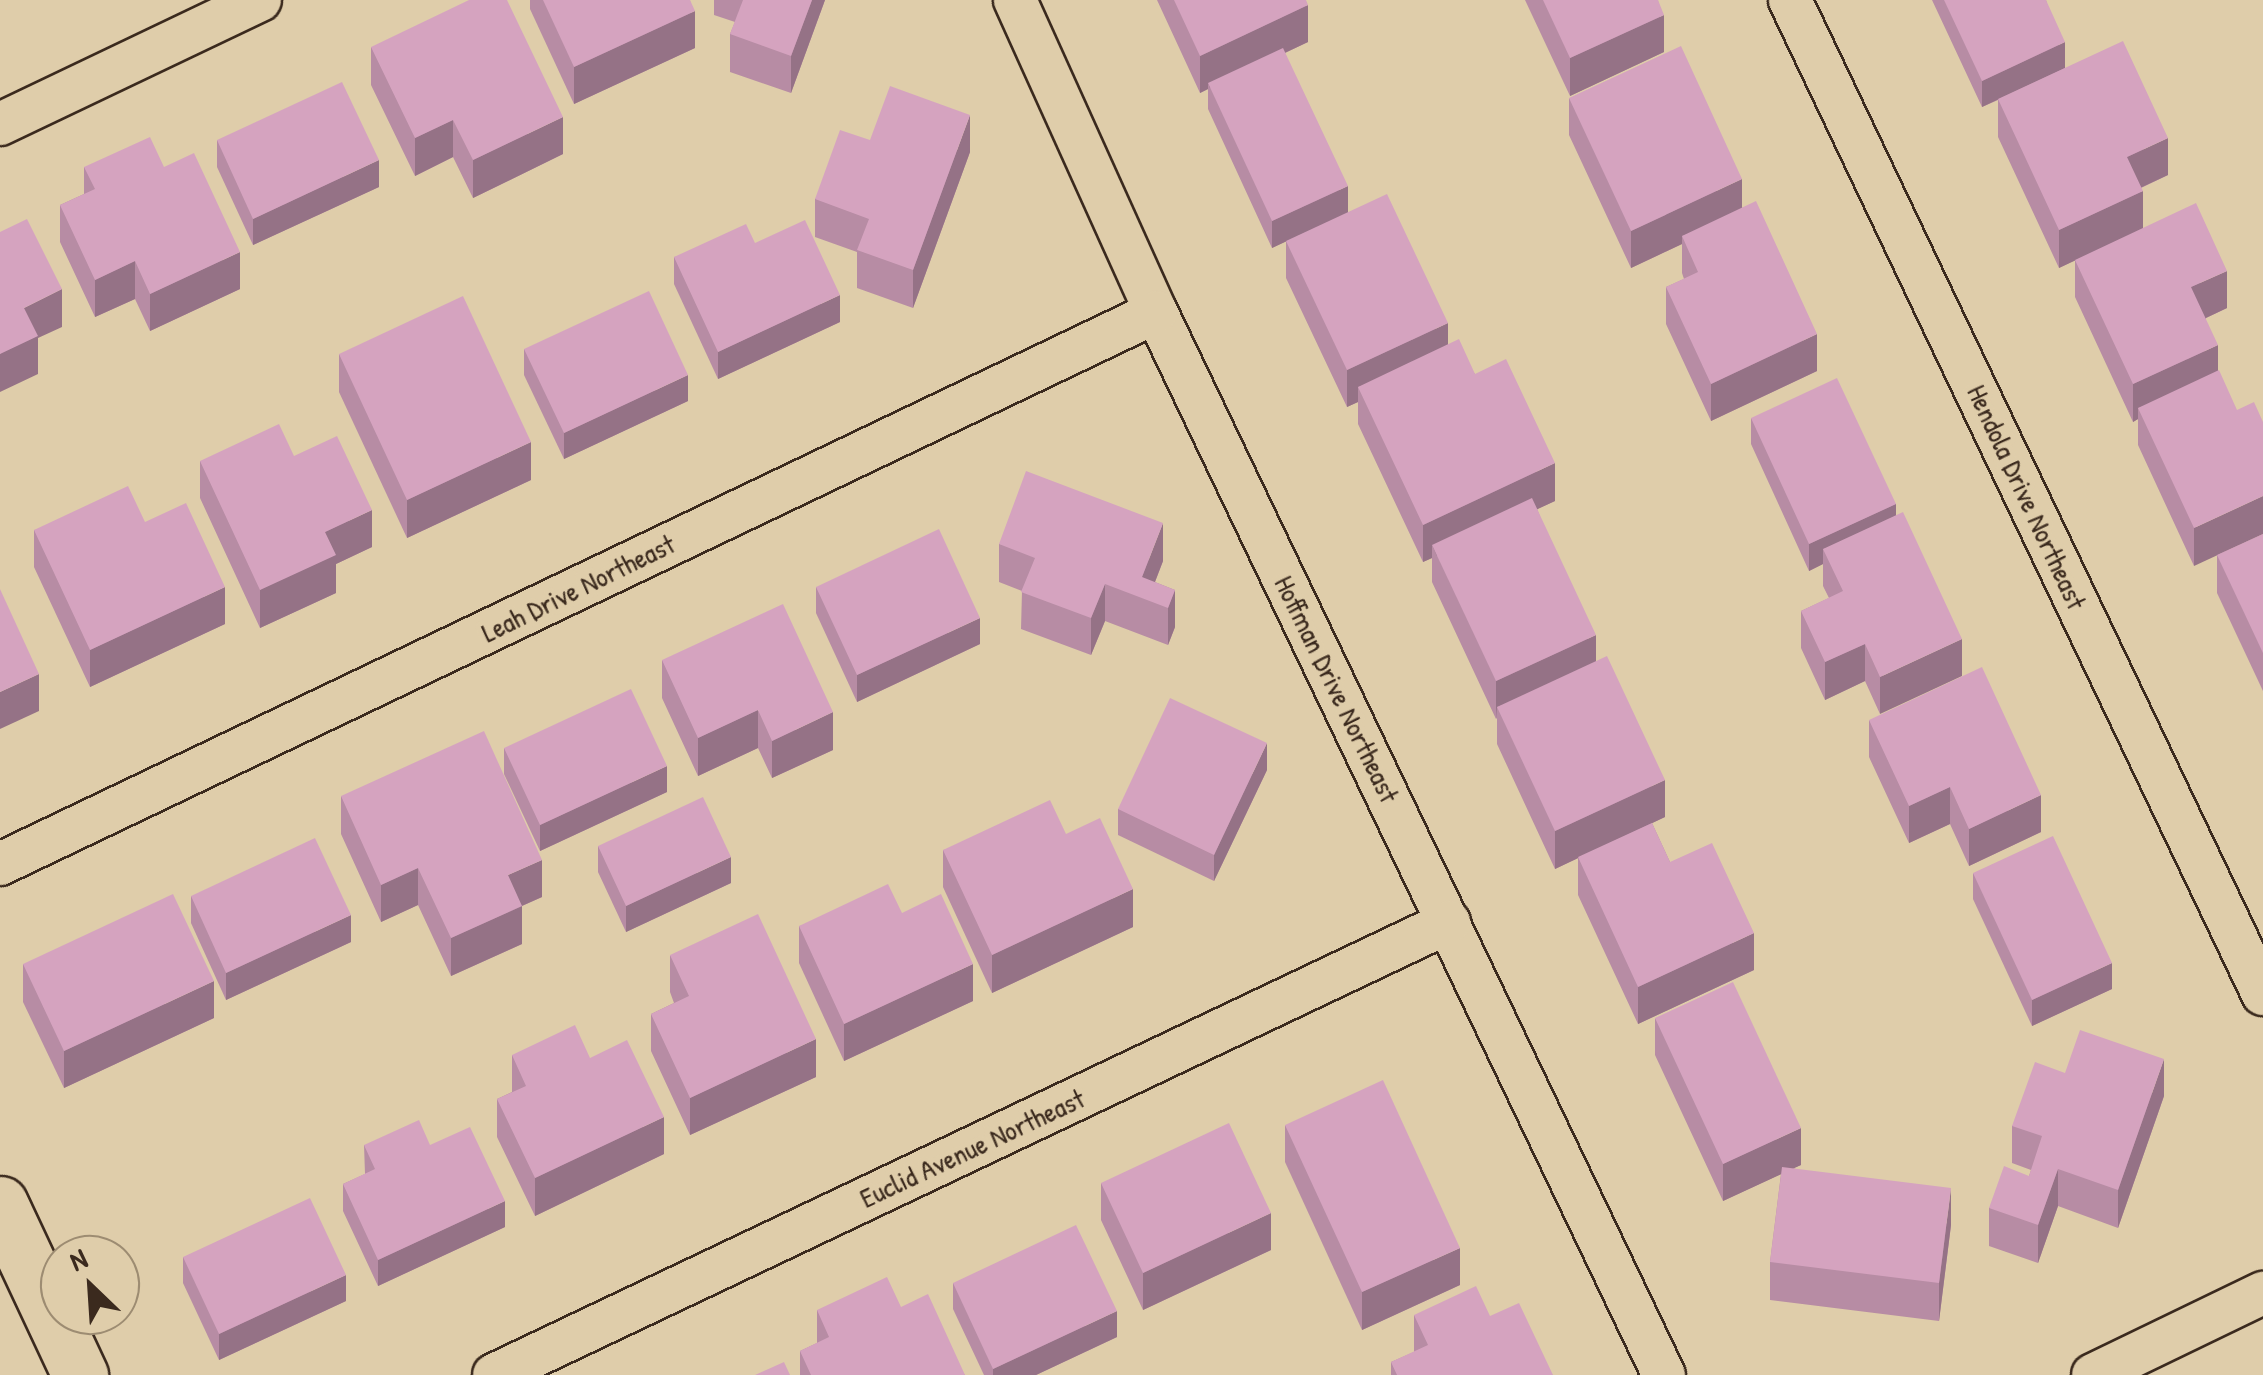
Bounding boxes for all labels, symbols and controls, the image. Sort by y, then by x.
street label: Hendola Drive Northeast [1960,379,2094,615]
street label: Leah Drive Northeast [476,527,680,649]
street label: Hoffman Drive Northeast [1267,570,1407,808]
street label: Euclid Avenue Northeast [854,1081,1090,1215]
north arrow [40,1235,140,1335]
text: N [63,1239,93,1280]

